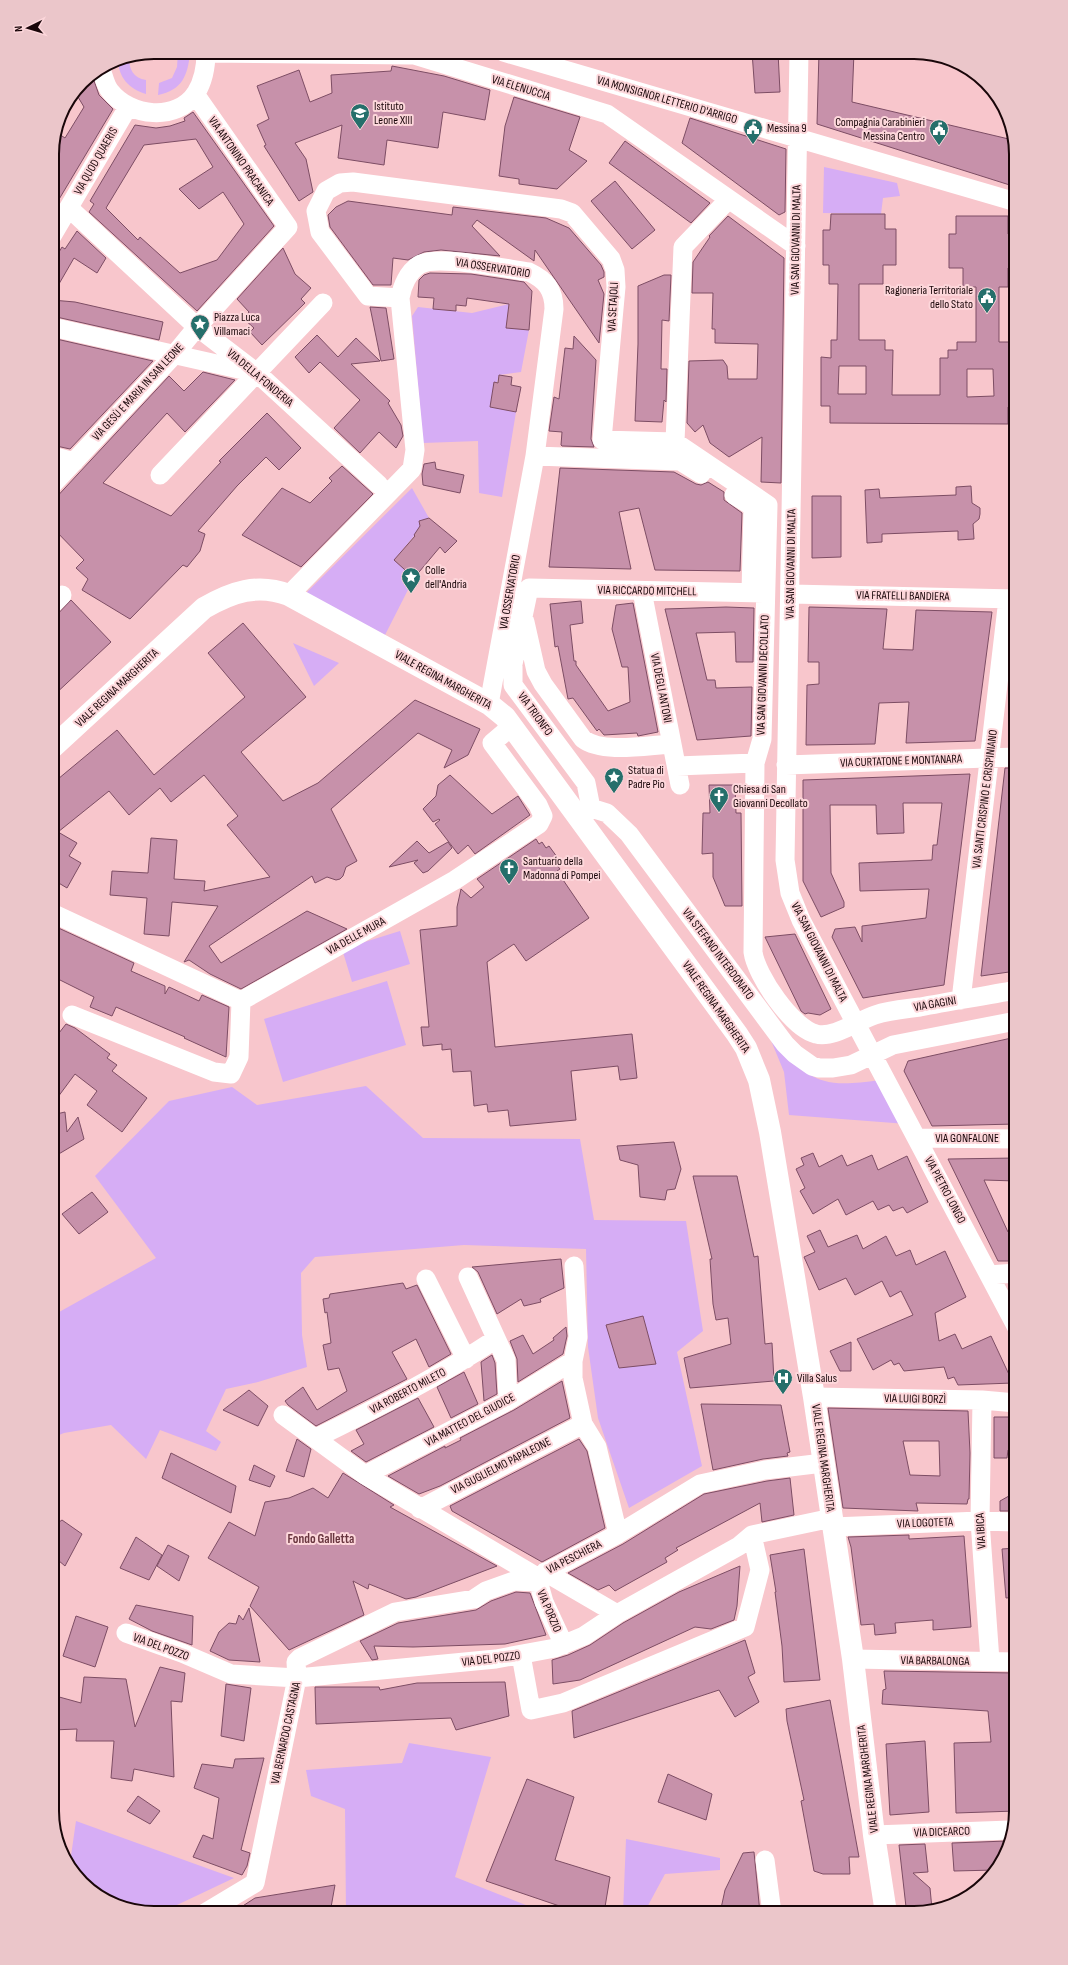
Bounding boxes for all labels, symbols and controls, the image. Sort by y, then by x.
north arrow [8,8,48,48]
text: N [12,25,25,32]
street label: VIA ELENUCCIA [490,72,553,104]
street label: VIA MONSIGNOR LETTERIO D'ARRIGO [595,73,739,127]
place label: Istituto Leone XIII [374,99,412,128]
school or university icon: Istituto Leone XIII [349,102,371,130]
street label: VIA ANTONINO PRACANICA [205,114,278,209]
place label: Compagnia Carabinieri Messina Centro [835,115,925,144]
public building icon: Messina 9 [742,117,764,145]
public building icon: Compagnia Carabinieri Messina Centro [928,118,950,146]
place label: Messina 9 [767,121,807,136]
street label: VIA QUOD QUAERIS [71,125,121,197]
street label: VIA SAN GIOVANNI DI MALTA [788,184,804,295]
street label: VIA OSSERVATORIO [455,255,531,281]
street label: VIA SETAJOLI [604,282,622,332]
place label: Ragioneria Territoriale dello Stato [885,283,973,312]
public building icon: Ragioneria Territoriale dello Stato [976,286,998,314]
place label: Piazza Luca Villamaci [214,310,260,339]
place icon: Piazza Luca Villamaci [189,313,211,341]
street label: VIA GESÙ E MARIA IN SAN LEONE [89,340,187,444]
street label: VIA DELLA FONDERIA [224,346,297,411]
street label: VIA SAN GIOVANNI DI MALTA [783,508,799,619]
street label: VIA OSSERVATORIO [496,554,524,630]
place label: Colle dell'Andria [425,563,467,592]
place icon: Colle dell'Andria [400,566,422,594]
street label: VIA RICCARDO MITCHELL [597,583,697,599]
street label: VIA FRATELLI BANDIERA [856,588,951,604]
street label: VIA SAN GIOVANNI DECOLLATO [753,614,773,736]
street label: VIALE REGINA MARGHERITA [72,645,162,730]
street label: VIALE REGINA MARGHERITA [392,647,495,713]
street label: VIA DEGLI ANTONI [647,652,675,724]
street label: VIA TRIONFO [514,689,556,739]
street label: VIA SANTI CRISPINO E CRISPINIANO [969,729,1001,869]
street label: VIA CURTATONE E MONTANARA [840,751,963,771]
place label: Statua di Padre Pio [628,763,665,792]
place icon: Statua di Padre Pio [603,766,625,794]
place label: Chiesa di San Giovanni Decollato [733,782,808,811]
church icon: Chiesa di San Giovanni Decollato [708,785,730,813]
place label: Santuario della Madonna di Pompei [523,854,600,883]
church icon: Santuario della Madonna di Pompei [498,857,520,885]
street label: VIA SAN GIOVANNI DI MALTA [787,900,851,1005]
street label: VIA STEFANO INTERDONATO [679,905,757,1003]
street label: VIA DELLE MURA [324,913,389,958]
street label: VIALE REGINA MARGHERITA [679,958,754,1056]
street label: VIA GAGINI [913,993,957,1015]
street label: VIA GONFALONE [935,1131,999,1146]
street label: VIA PIETRO LONGO [921,1154,969,1226]
street label: VIA ROBERTO MILETO [367,1365,449,1417]
hospital icon: Villa Salus [772,1367,794,1395]
place label: Villa Salus [797,1371,837,1386]
street label: VIA MATTEO DEL GIUDICE [422,1390,518,1450]
street label: VIA LUIGI BORZÌ [884,1391,946,1407]
street label: VIALE REGINA MARGHERITA [808,1403,838,1514]
street label: VIA GUGLIELMO PAPALEONE [449,1434,553,1498]
street label: VIA IBICA [973,1512,989,1549]
street label: VIA LOGOTETA [897,1514,954,1531]
district label: Fondo Galletta [288,1531,354,1547]
street label: VIA PESCHIERA [544,1536,605,1577]
street label: VIA PORZIO [533,1588,565,1635]
street label: VIA DEL POZZO [131,1630,191,1664]
street label: VIA DEL POZZO [461,1648,521,1670]
street label: VIA BARBALONGA [900,1653,970,1669]
street label: VIA BERNARDO CASTAGNA [268,1680,304,1785]
street label: VIALE REGINA MARGHERITA [854,1723,882,1834]
street label: VIA DICEARCO [914,1824,970,1840]

